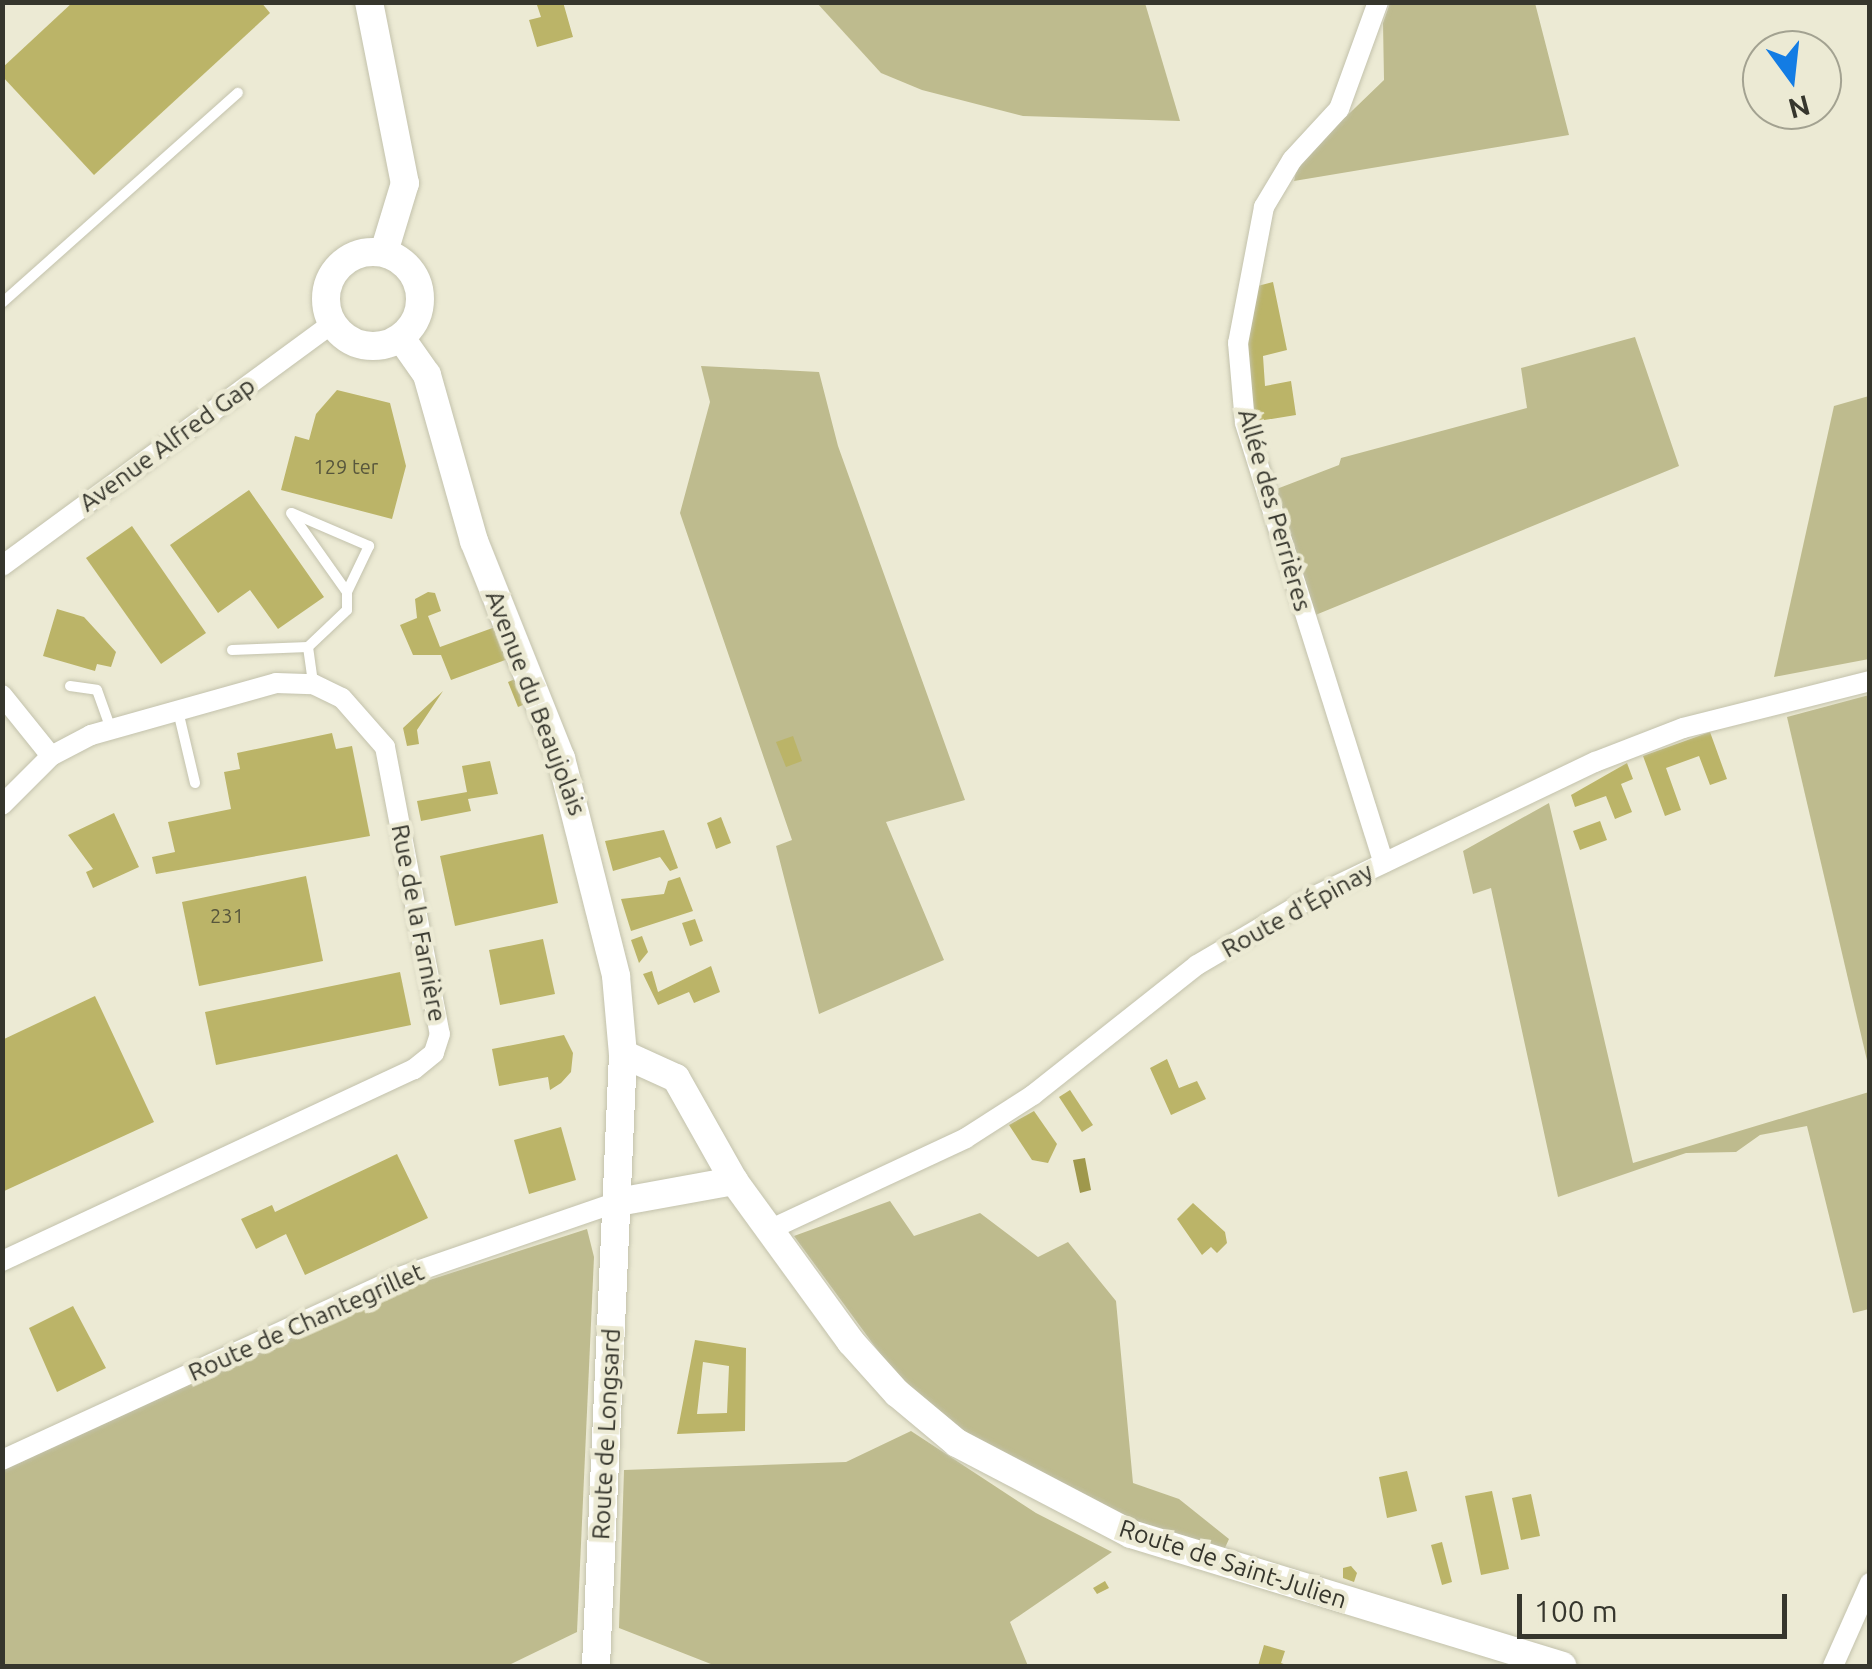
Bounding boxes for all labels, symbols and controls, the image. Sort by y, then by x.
north arrow [1742,30,1842,130]
text: N [1785,90,1813,125]
street label: Avenue Alfred Gap [73,370,261,518]
street label: Allée des Perrières [1232,405,1318,615]
house number: 129 ter [314,454,378,478]
street label: Avenue du Beaujolais [479,586,593,820]
street label: Rue de la Farnière [385,822,453,1024]
street label: Route d'Épinay [1216,856,1378,964]
house number: 231 [210,903,244,927]
street label: Route de Chantegrillet [184,1256,428,1388]
street label: Route de Longsard [585,1328,627,1540]
street label: Route de Saint-Julien [1115,1513,1351,1615]
scale bar [1522,1574,1792,1636]
text: 100 m [1534,1594,1618,1628]

